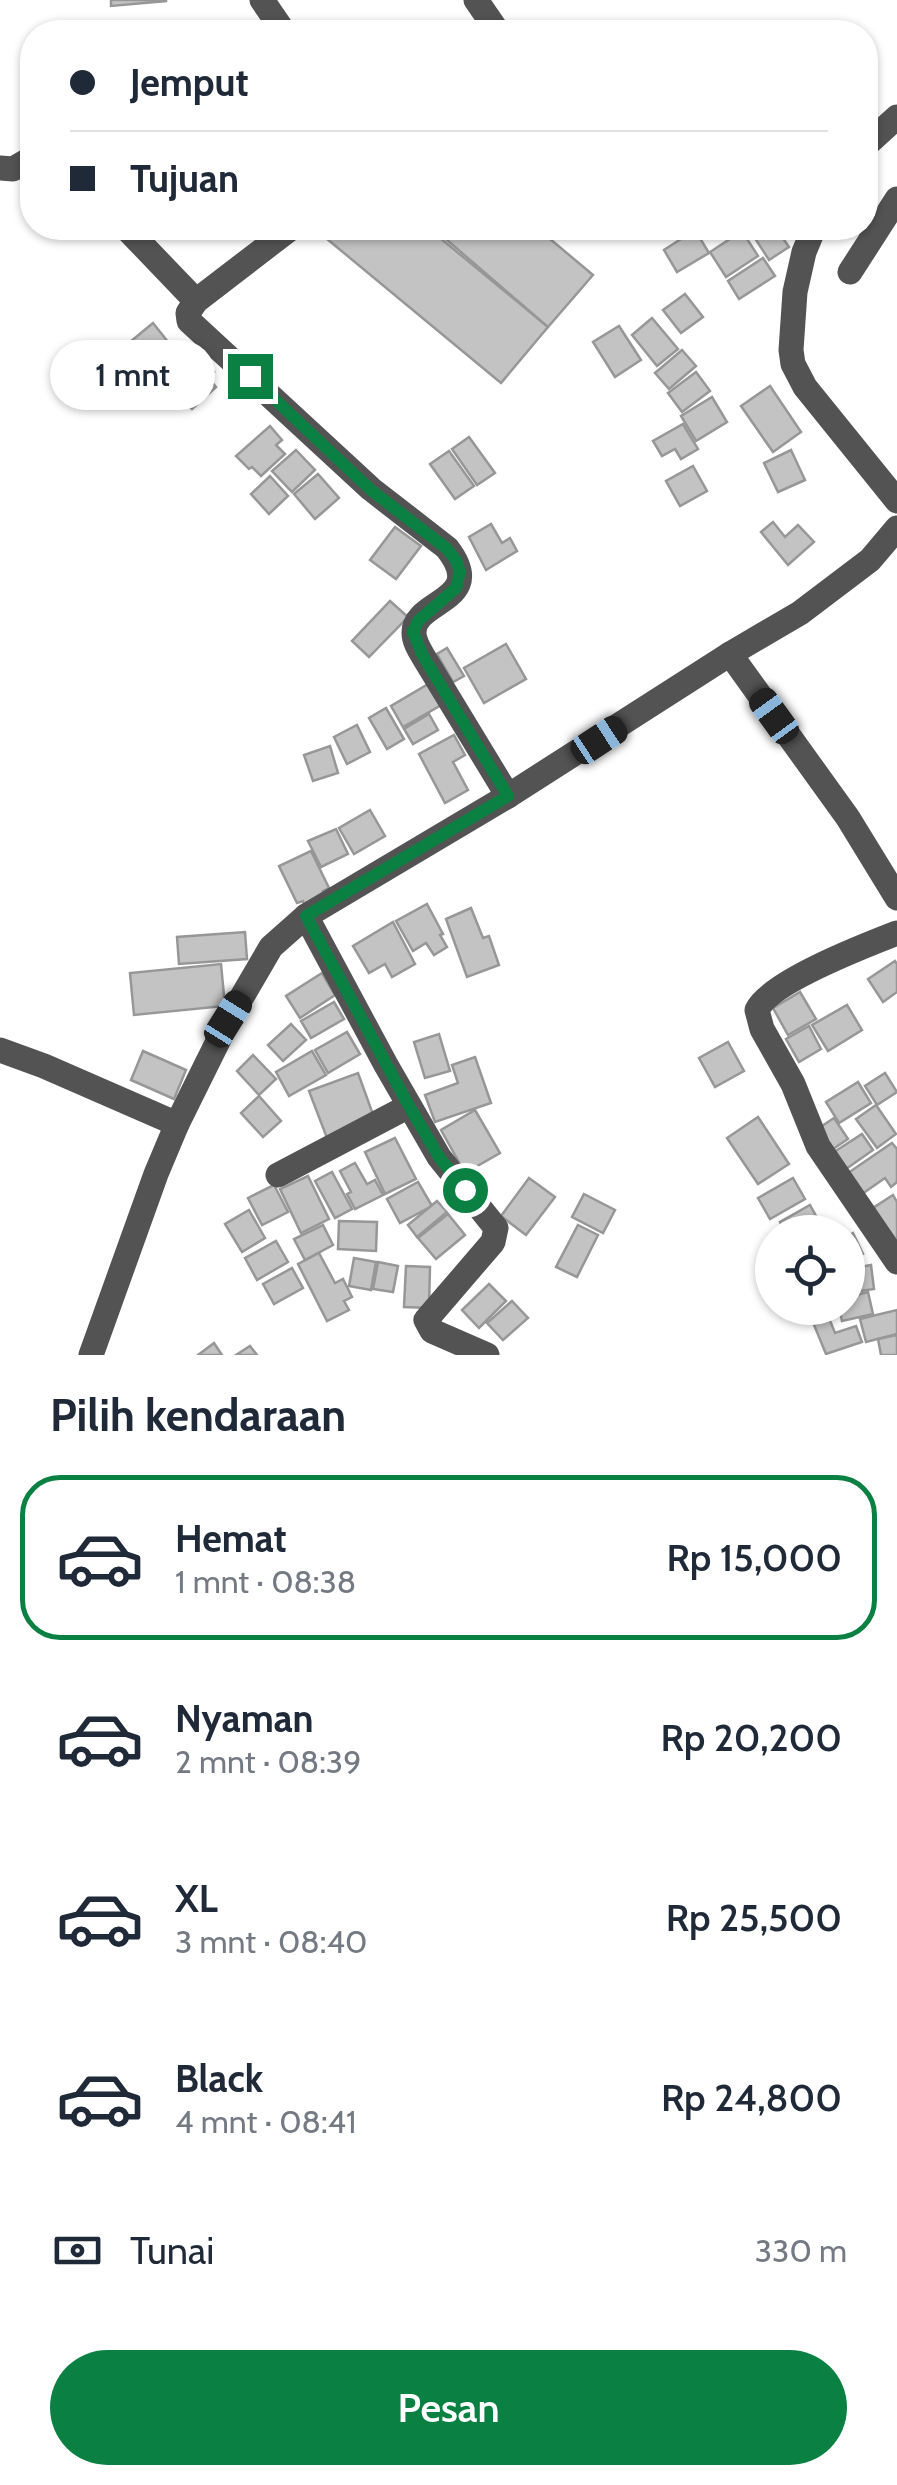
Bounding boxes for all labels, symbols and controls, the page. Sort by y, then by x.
text: Jemput [130,59,249,106]
text: Tujuan [130,155,239,202]
callout: 1 mnt [50,341,215,411]
route end [228,354,273,399]
text: 1 mnt [95,355,170,394]
car [744,683,804,749]
car [566,711,632,769]
car [199,986,257,1052]
route start [443,1168,488,1213]
map controls [755,1215,865,1325]
button: locate [755,1215,865,1325]
text: Pilih kendaraan [50,1388,346,1442]
icon: car [55,1513,145,1603]
text: Hemat [175,1515,287,1562]
text: Rp 15,000 [667,1534,842,1581]
text: 1 mnt · 08:38 [175,1562,356,1601]
icon: car [55,1693,145,1783]
text: Nyaman [175,1695,314,1742]
text: Rp 20,200 [660,1714,842,1761]
text: 2 mnt · 08:39 [175,1742,361,1781]
icon: car [55,1873,145,1963]
text: XL [175,1875,218,1922]
text: Rp 25,500 [666,1894,842,1941]
text: 3 mnt · 08:40 [175,1922,367,1961]
icon: car [55,2053,145,2143]
text: Black [175,2055,263,2102]
text: Rp 24,800 [661,2074,842,2121]
text: 4 mnt · 08:41 [175,2102,357,2141]
icon: cash [50,2223,105,2278]
text: Tunai [130,2227,214,2274]
text: 330 m [755,2231,847,2270]
button: Pesan [50,2350,847,2465]

